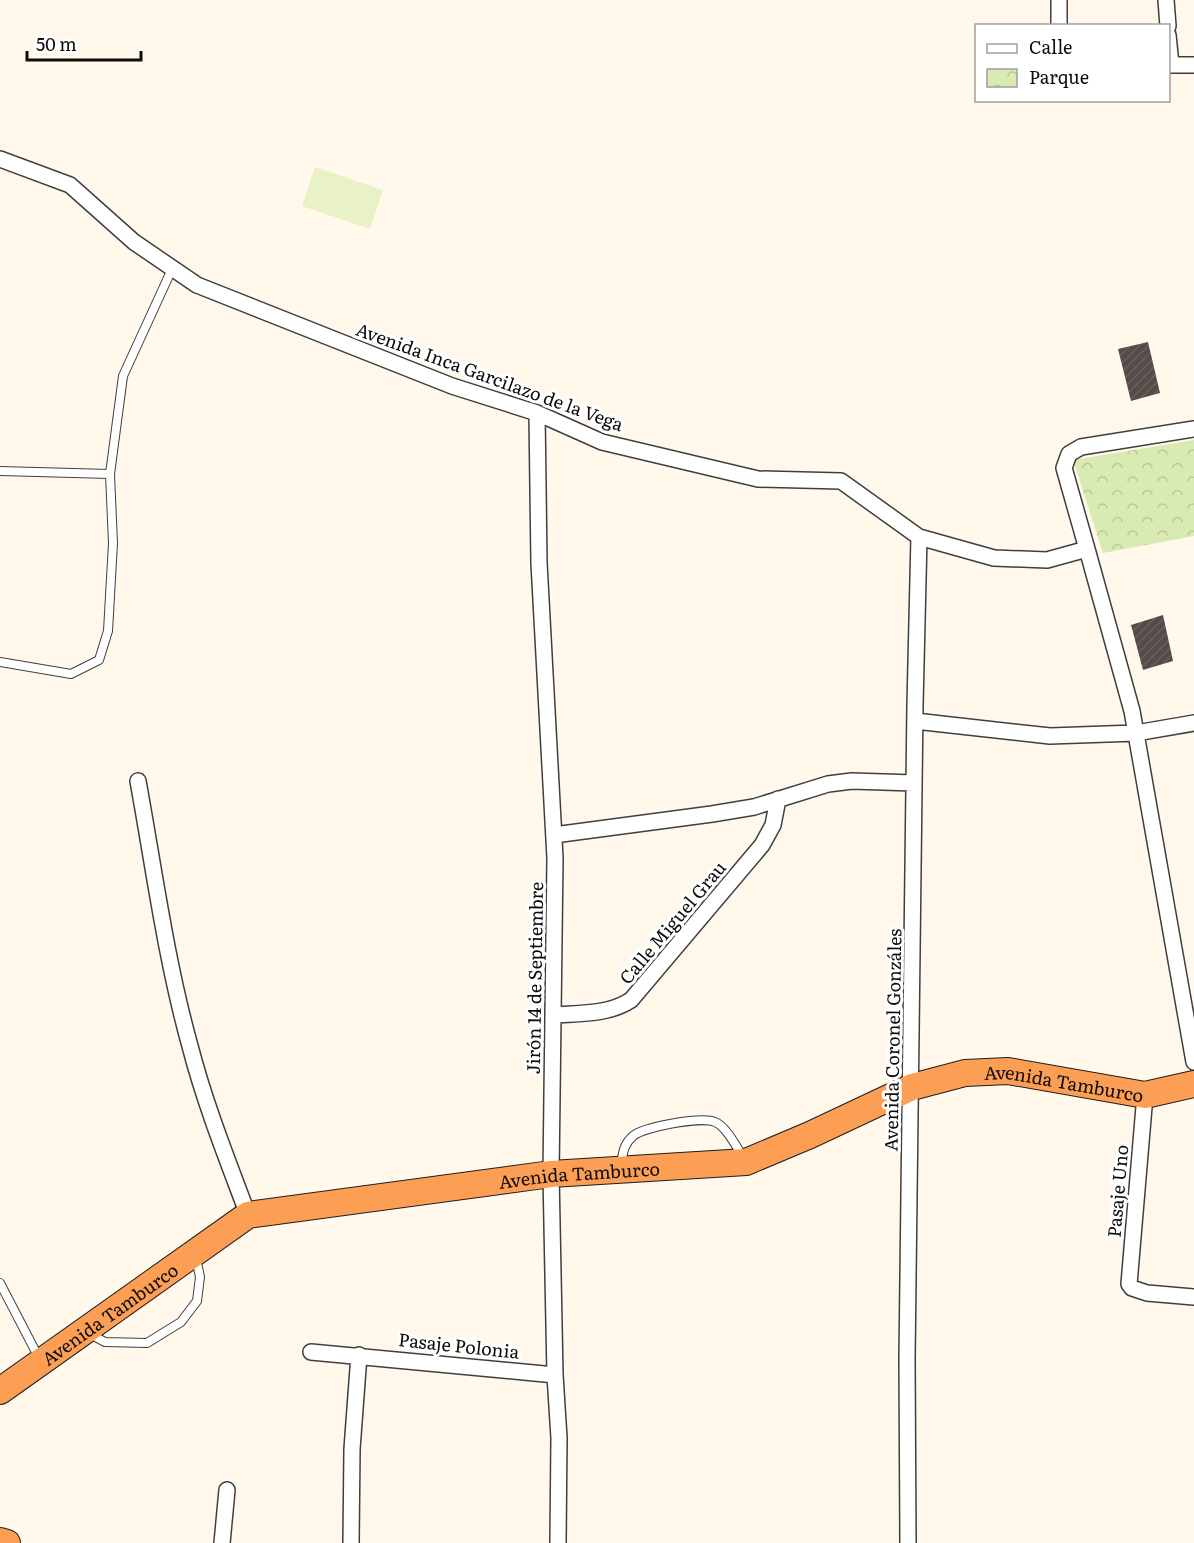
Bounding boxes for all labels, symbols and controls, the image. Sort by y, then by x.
scale bar [27,24,141,62]
legend [975,24,1170,102]
text: 50 m [36,30,77,57]
text: Calle [1029,33,1072,60]
text: Parque [1029,63,1089,90]
street label: Avenida Inca Garcilazo de la Vega [352,315,628,437]
street label: Calle Miguel Grau [612,854,732,990]
street label: Jirón 14 de Septiembre [519,881,549,1075]
street label: Avenida Coronel Gonzáles [877,928,907,1152]
street label: Avenida Tamburco [983,1057,1146,1108]
street label: Pasaje Uno [1099,1143,1135,1239]
street label: Avenida Tamburco [497,1154,661,1194]
street label: Avenida Tamburco [35,1256,183,1371]
street label: Pasaje Polonia [397,1325,521,1365]

